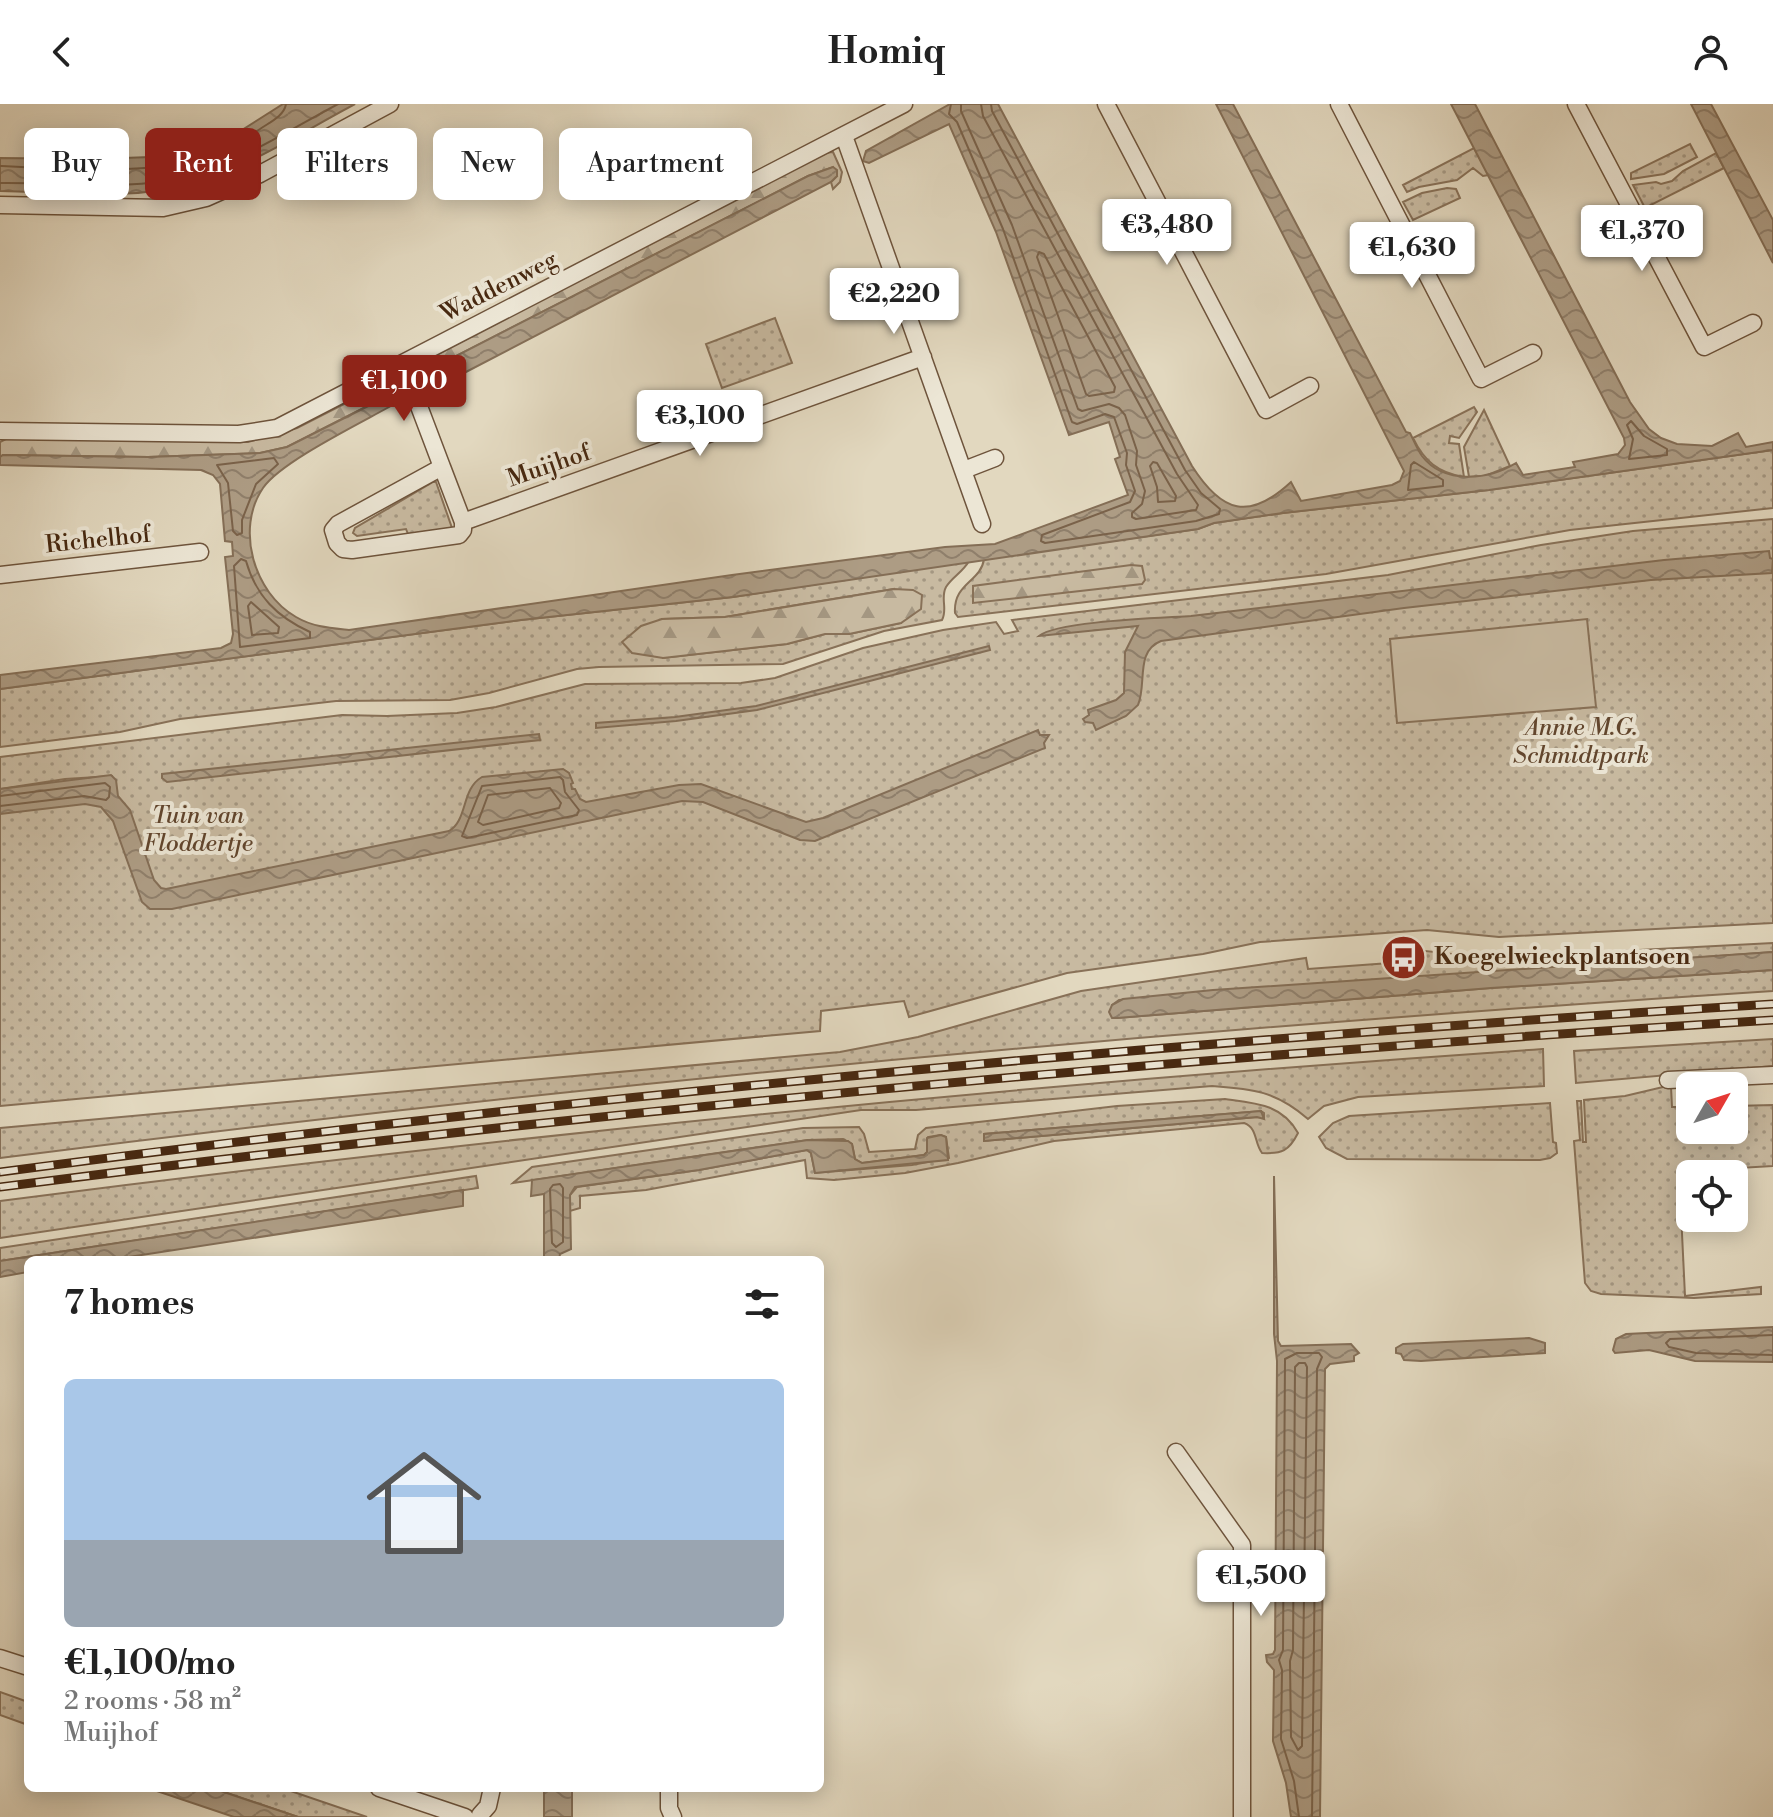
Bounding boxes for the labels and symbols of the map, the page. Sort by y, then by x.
pin: €3,480 [1102,199,1232,267]
pin: €1,370 [1577,205,1707,273]
pin: €1,630 [1347,222,1477,290]
street label: Waddenweg [435,245,563,330]
pin: €2,220 [829,268,959,336]
pin: €1,100 [339,355,469,423]
pin: €3,100 [635,390,765,458]
street label: Muijhof [503,437,596,494]
street label: Richelhof [44,519,154,560]
park label: Annie M.G. Schmidtpark [1513,713,1649,771]
park label: Tuin van Floddertje [143,801,253,859]
bus stop icon: Koegelwieckplantsoen [1379,933,1427,981]
place label: Koegelwieckplantsoen [1434,942,1690,972]
north arrow [1676,1072,1748,1144]
pin: €1,500 [1196,1550,1326,1618]

